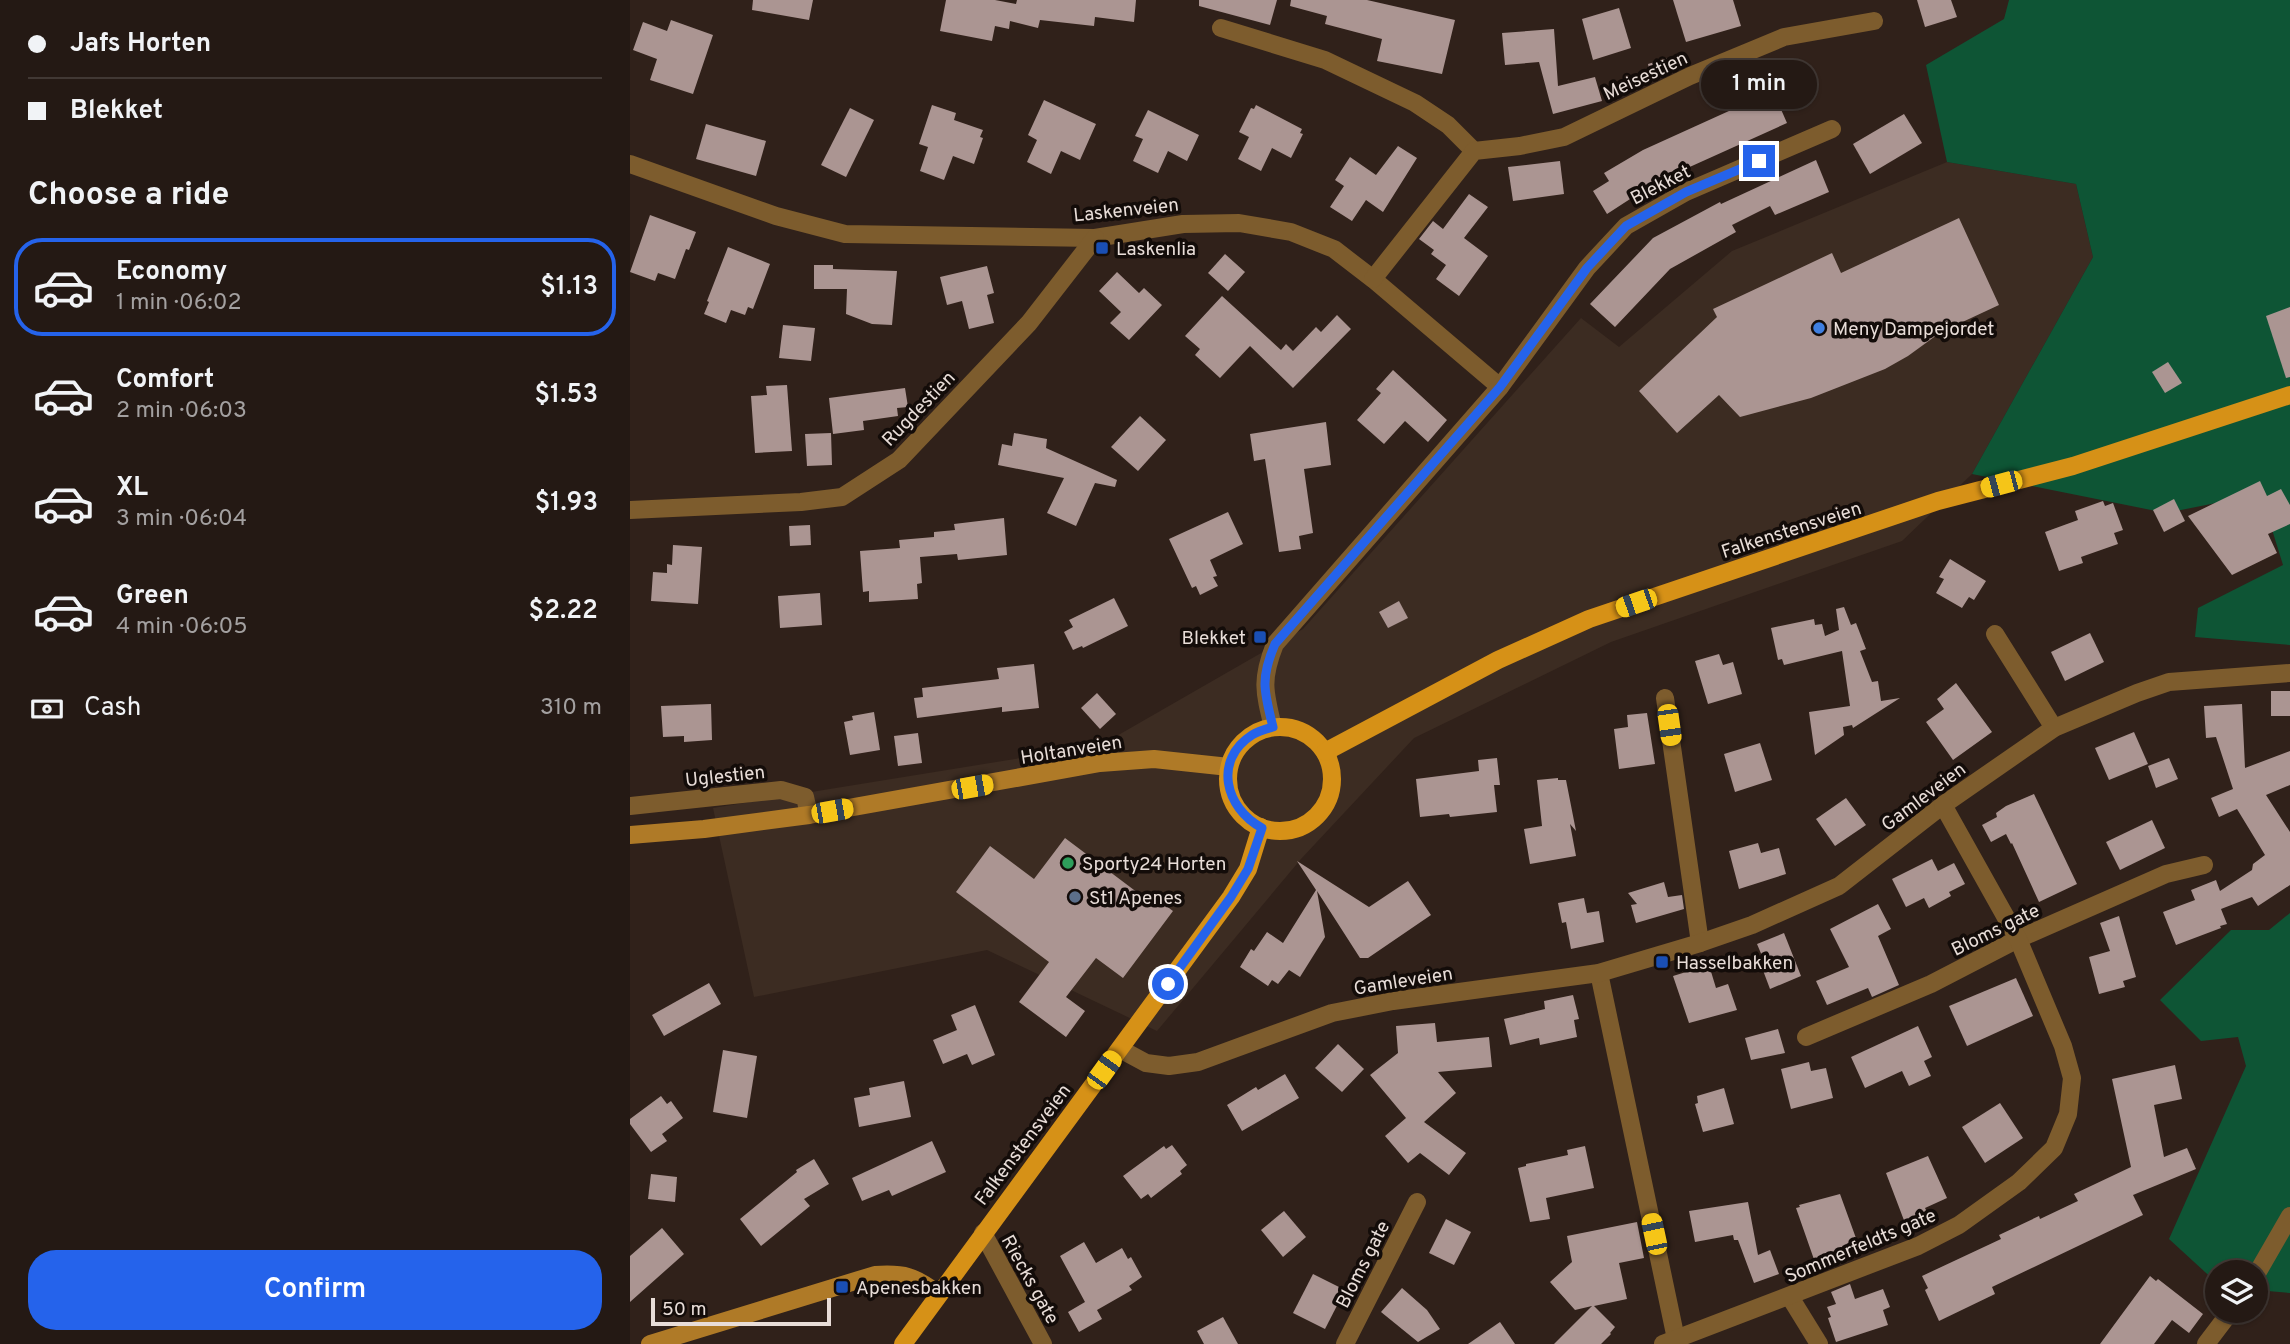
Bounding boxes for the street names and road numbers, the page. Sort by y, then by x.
street label: Meisestien [1600,47,1692,107]
street label: Blekket [1627,160,1695,211]
street label: Laskenveien [1072,194,1180,228]
street label: Rugdestien [878,367,961,452]
street label: Falkenstensveien [1719,497,1865,565]
street label: Holtanveien [1019,731,1124,771]
street label: Gamleveien [1877,758,1971,837]
street label: Uglestien [684,761,766,793]
street label: Bloms gate [1948,899,2044,962]
street label: Gamleveien [1352,962,1455,1002]
street label: Falkenstensveien [970,1080,1077,1211]
street label: Sommerfeldts gate [1781,1204,1940,1290]
street label: Bloms gate [1331,1217,1396,1313]
street label: Riecks gate [995,1231,1064,1329]

